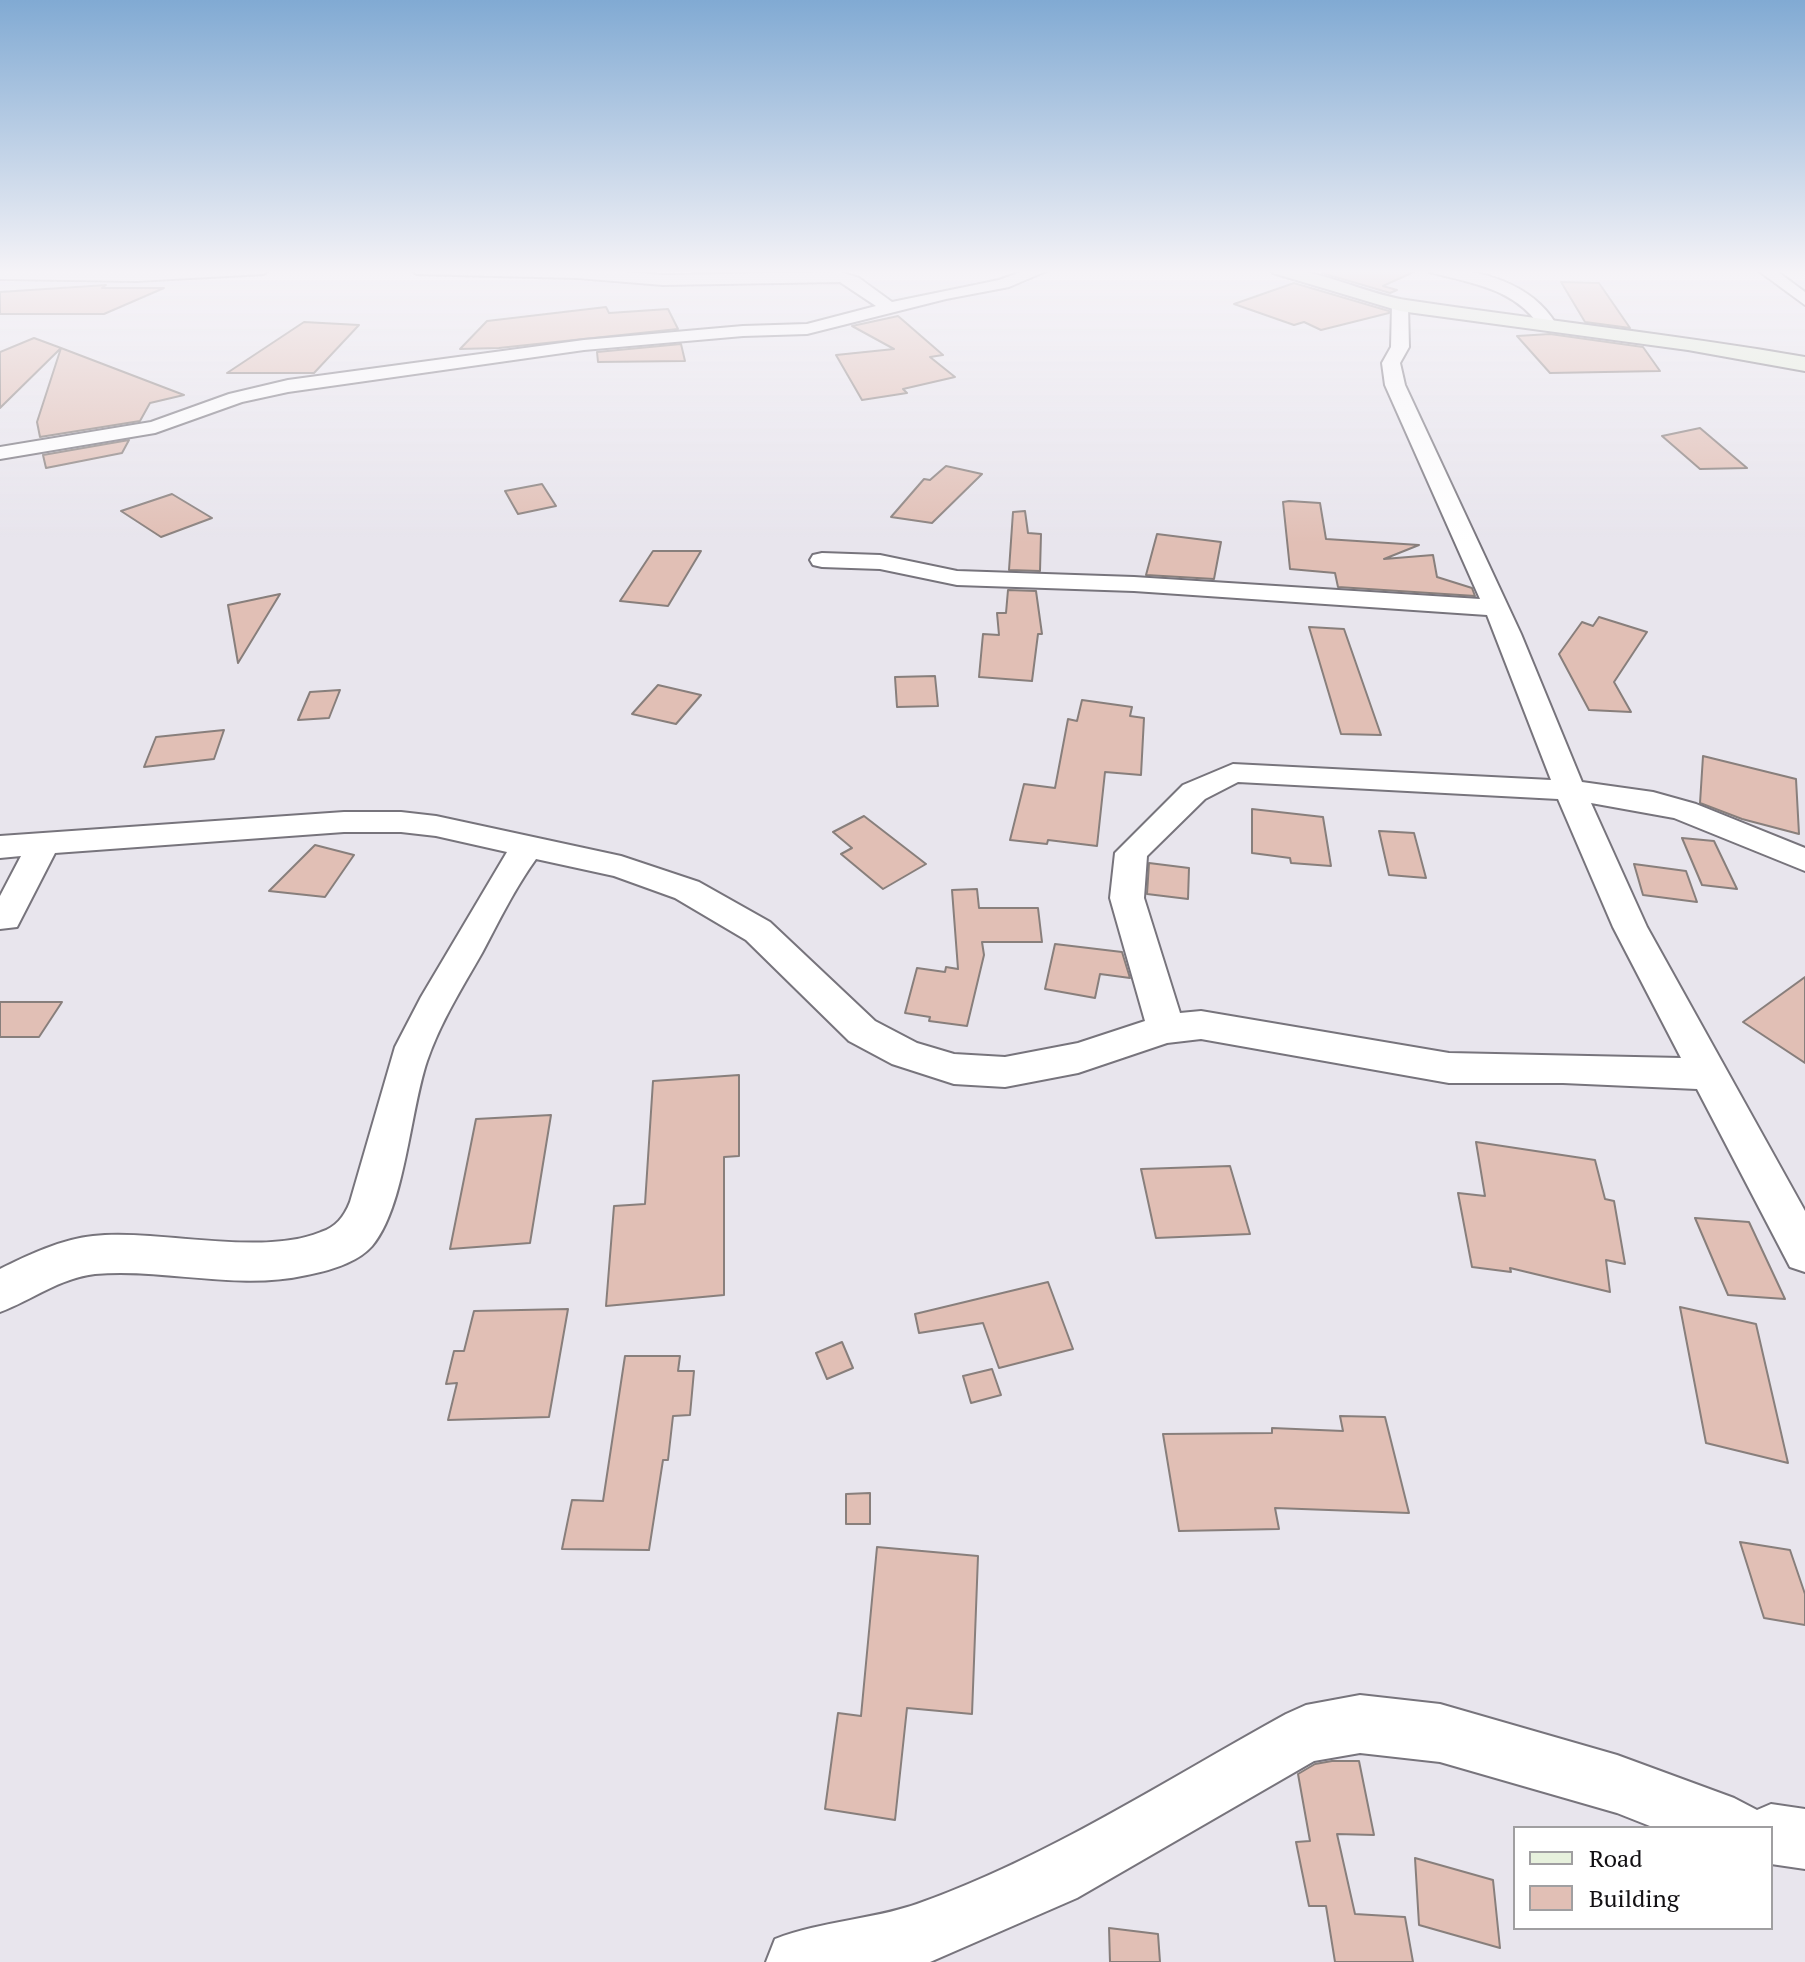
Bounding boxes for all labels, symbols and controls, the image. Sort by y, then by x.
legend [1513,1826,1773,1930]
text: Road [1589,1842,1643,1874]
text: Building [1589,1882,1679,1914]

